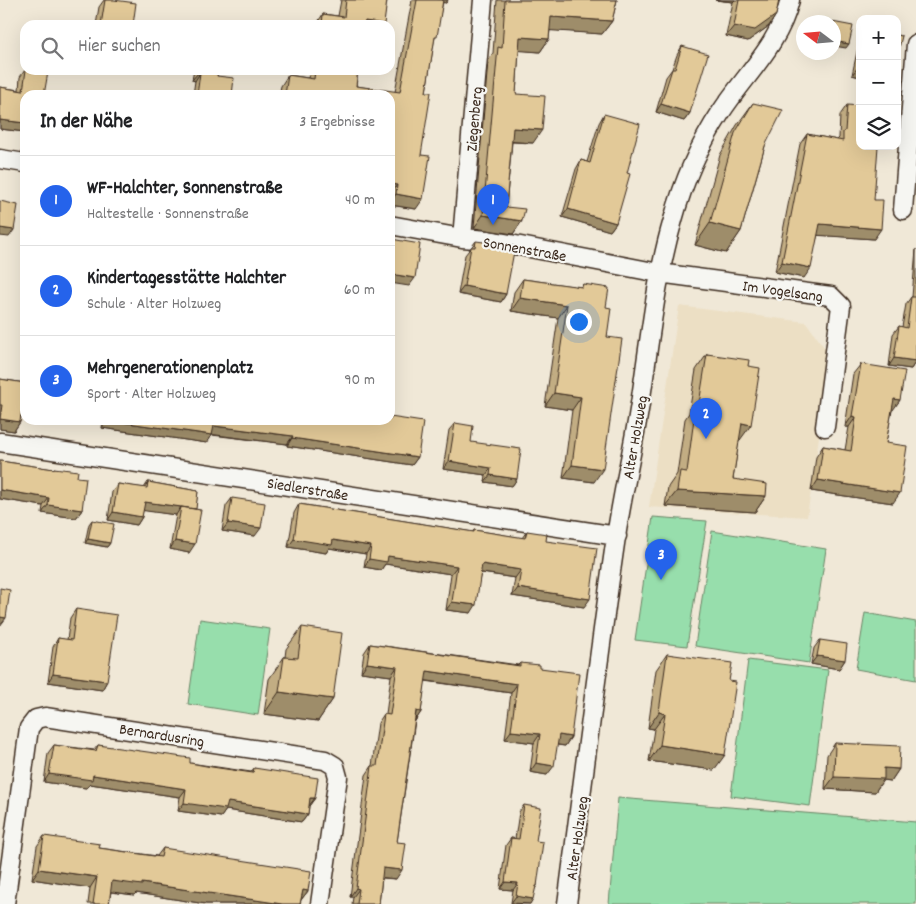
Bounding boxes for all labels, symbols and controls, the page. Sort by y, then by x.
north arrow [796,15,841,60]
map controls [856,15,901,150]
button: + [856,15,901,60]
search box [20,20,395,75]
icon: search [38,34,66,62]
text: Hier suchen [78,34,161,61]
button: − [856,60,901,105]
street label: Ziegenberg [461,86,490,153]
button: layers [856,105,901,150]
text: In der Nähe [40,108,132,138]
text: 3 Ergebnisse [299,111,375,134]
text: WF-Halchter, Sonnenstraße [87,176,283,203]
pin: 1 [477,184,509,225]
text: 1 [54,189,58,212]
text: 40 m [345,189,375,212]
text: Haltestelle · Sonnenstraße [87,203,249,226]
street label: Sonnenstraße [481,232,568,269]
text: Kindertagesstätte Halchter [87,266,286,293]
street label: Im Vogelsang [741,275,824,309]
text: 2 [53,279,60,302]
text: 60 m [344,279,375,302]
text: Schule · Alter Holzweg [87,293,221,316]
your location [566,309,592,335]
text: Mehrgenerationenplatz [87,356,253,383]
text: 3 [52,369,60,392]
text: 90 m [344,369,375,392]
text: Sport · Alter Holzweg [87,383,216,406]
street label: Alter Holzweg [618,394,655,481]
pin: 2 [690,398,722,439]
street label: Siedlerstraße [265,473,350,508]
pin: 3 [645,539,677,580]
street label: Bernardusring [117,718,206,755]
street label: Alter Holzweg [561,795,596,882]

